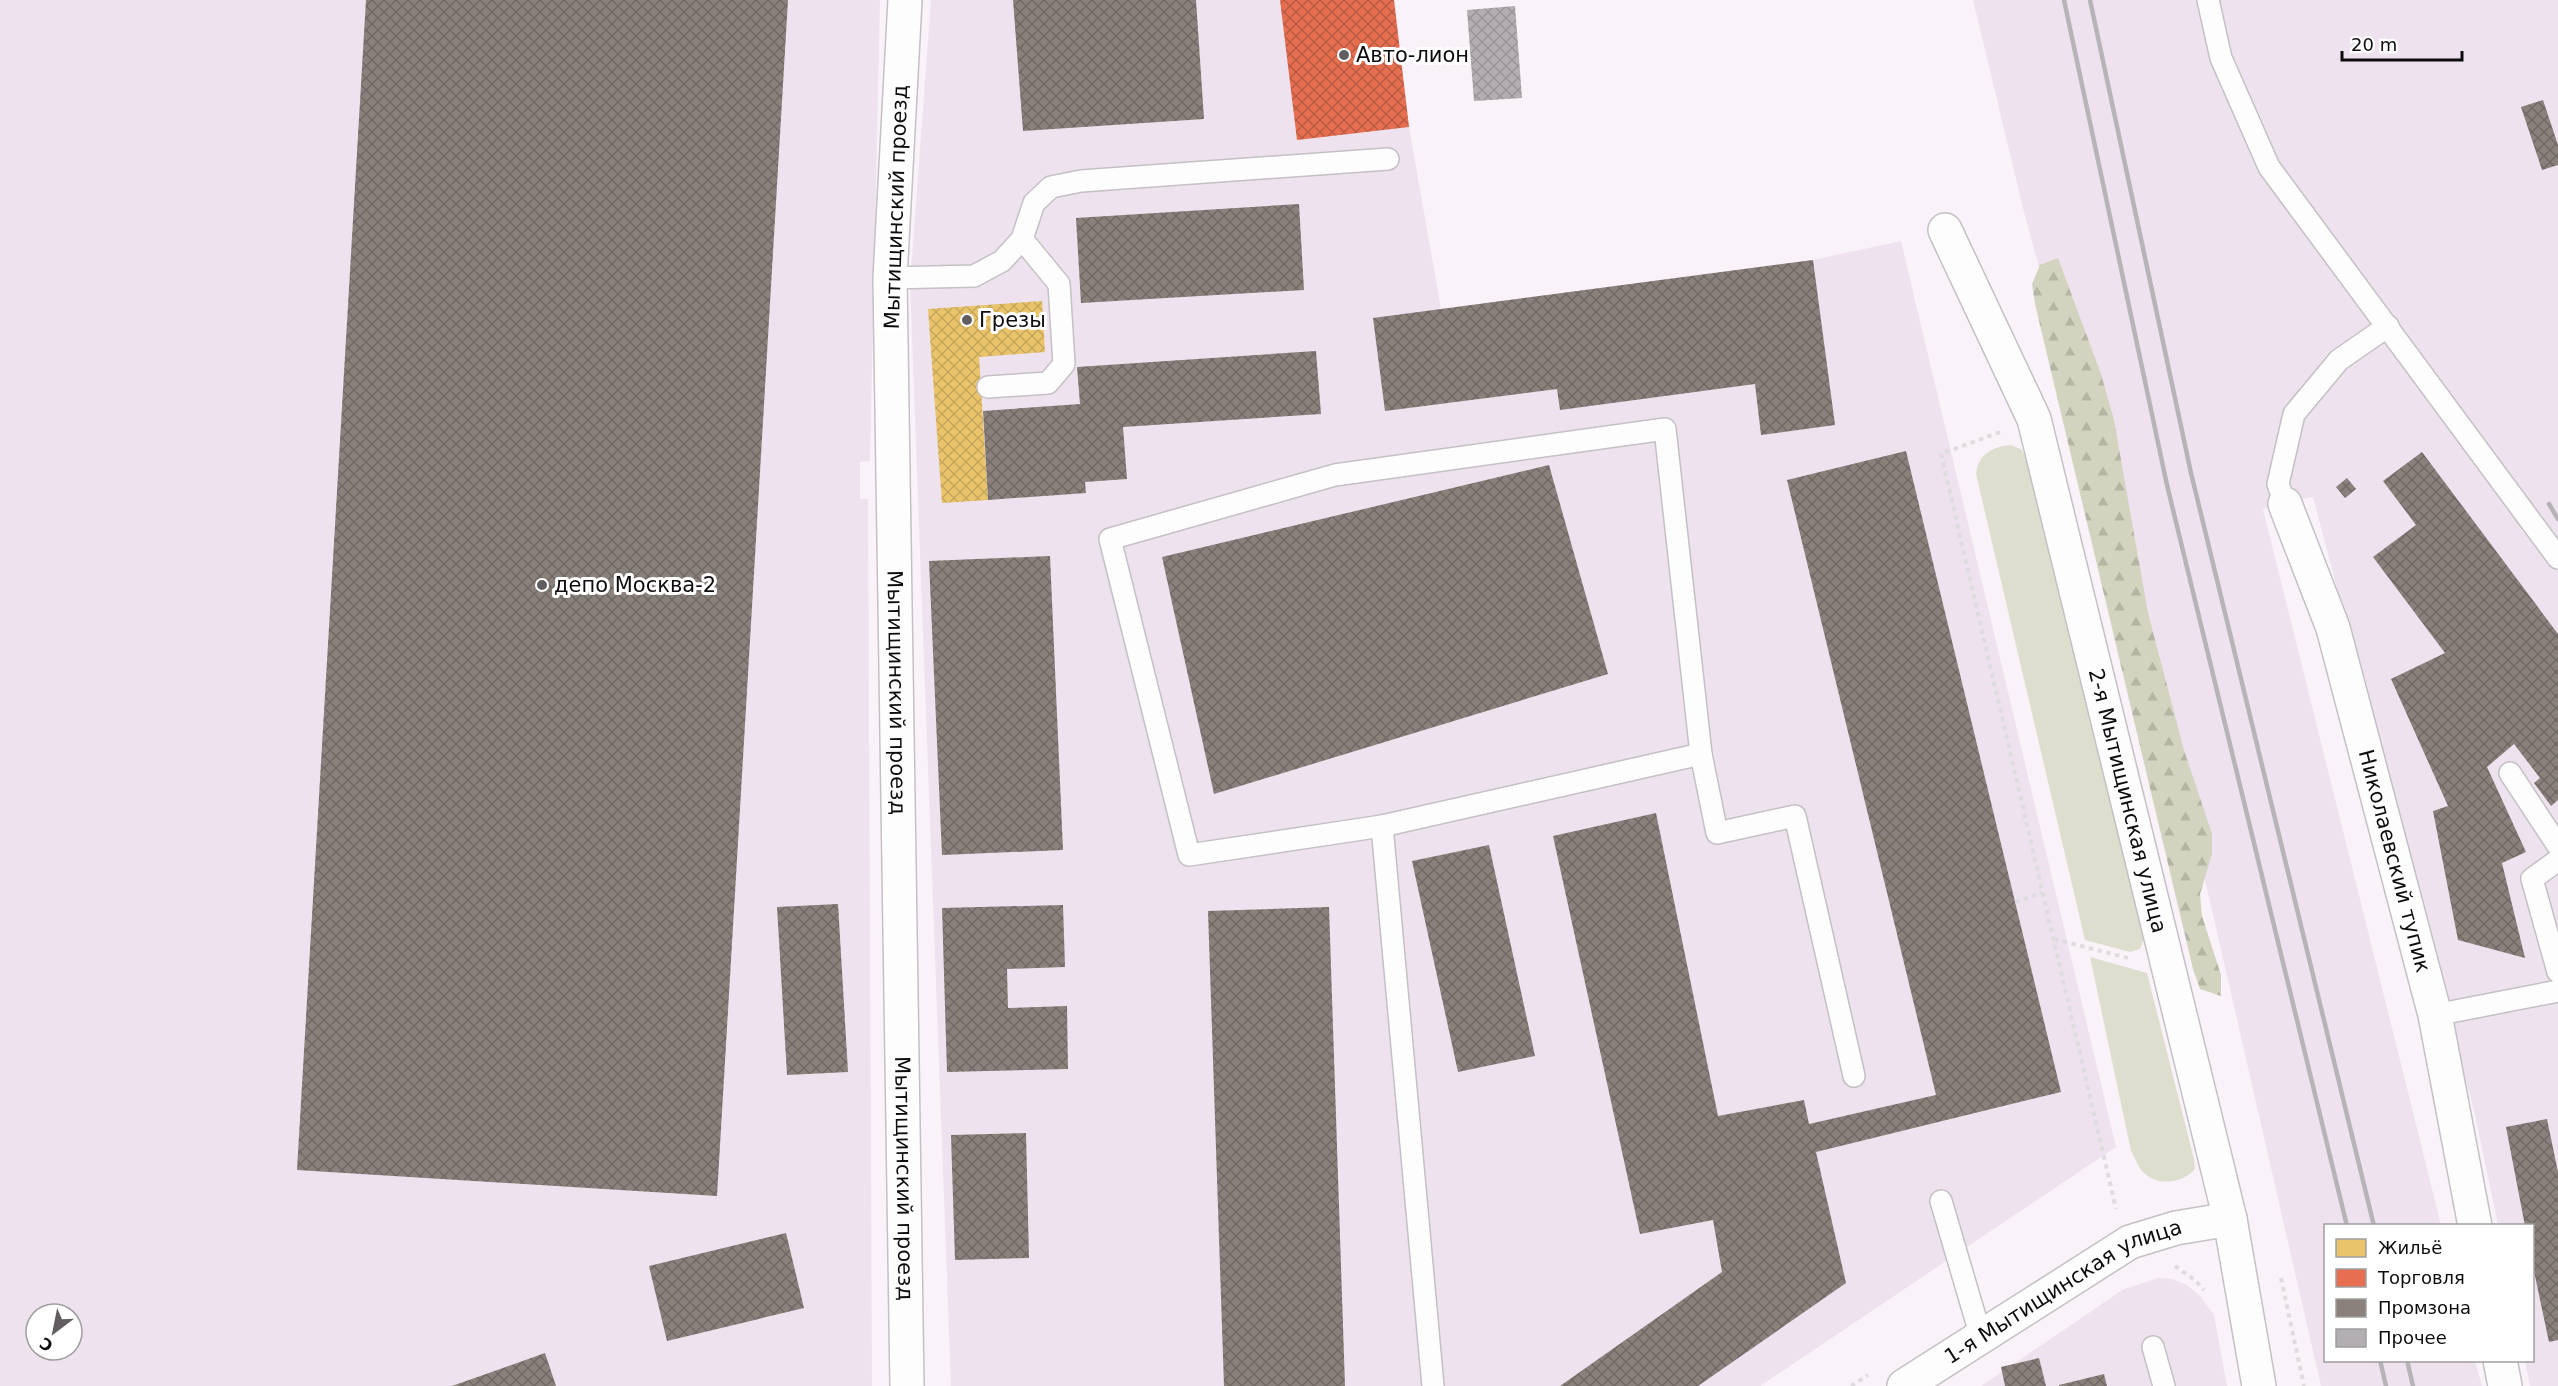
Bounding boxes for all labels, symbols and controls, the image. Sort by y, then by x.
scale bar [2342,24,2462,62]
text: 20 m [2351,34,2397,55]
place label: Авто-лион [1356,43,1469,67]
marker: Авто-лион [1337,48,1351,62]
street label: Мытищинский проезд [880,84,912,330]
place label: Грезы [979,308,1046,332]
marker: Грезы [960,313,974,327]
street label: Мытищинский проезд [882,570,910,815]
place label: депо Москва-2 [554,573,716,597]
marker: депо Москва-2 [535,578,549,592]
street label: 2-я Мытищинская улица [2084,666,2171,935]
street label: Николаевский тупик [2354,747,2435,975]
street label: Мытищинский проезд [890,1056,918,1301]
street label: 1-я Мытищинская улица [1940,1215,2185,1369]
legend [2324,1224,2534,1362]
text: Жильё [2378,1237,2442,1258]
text: Торговля [2377,1267,2465,1288]
text: Промзона [2378,1297,2471,1318]
north arrow [24,1302,84,1362]
text: Прочее [2378,1327,2447,1348]
text: С [36,1333,56,1355]

